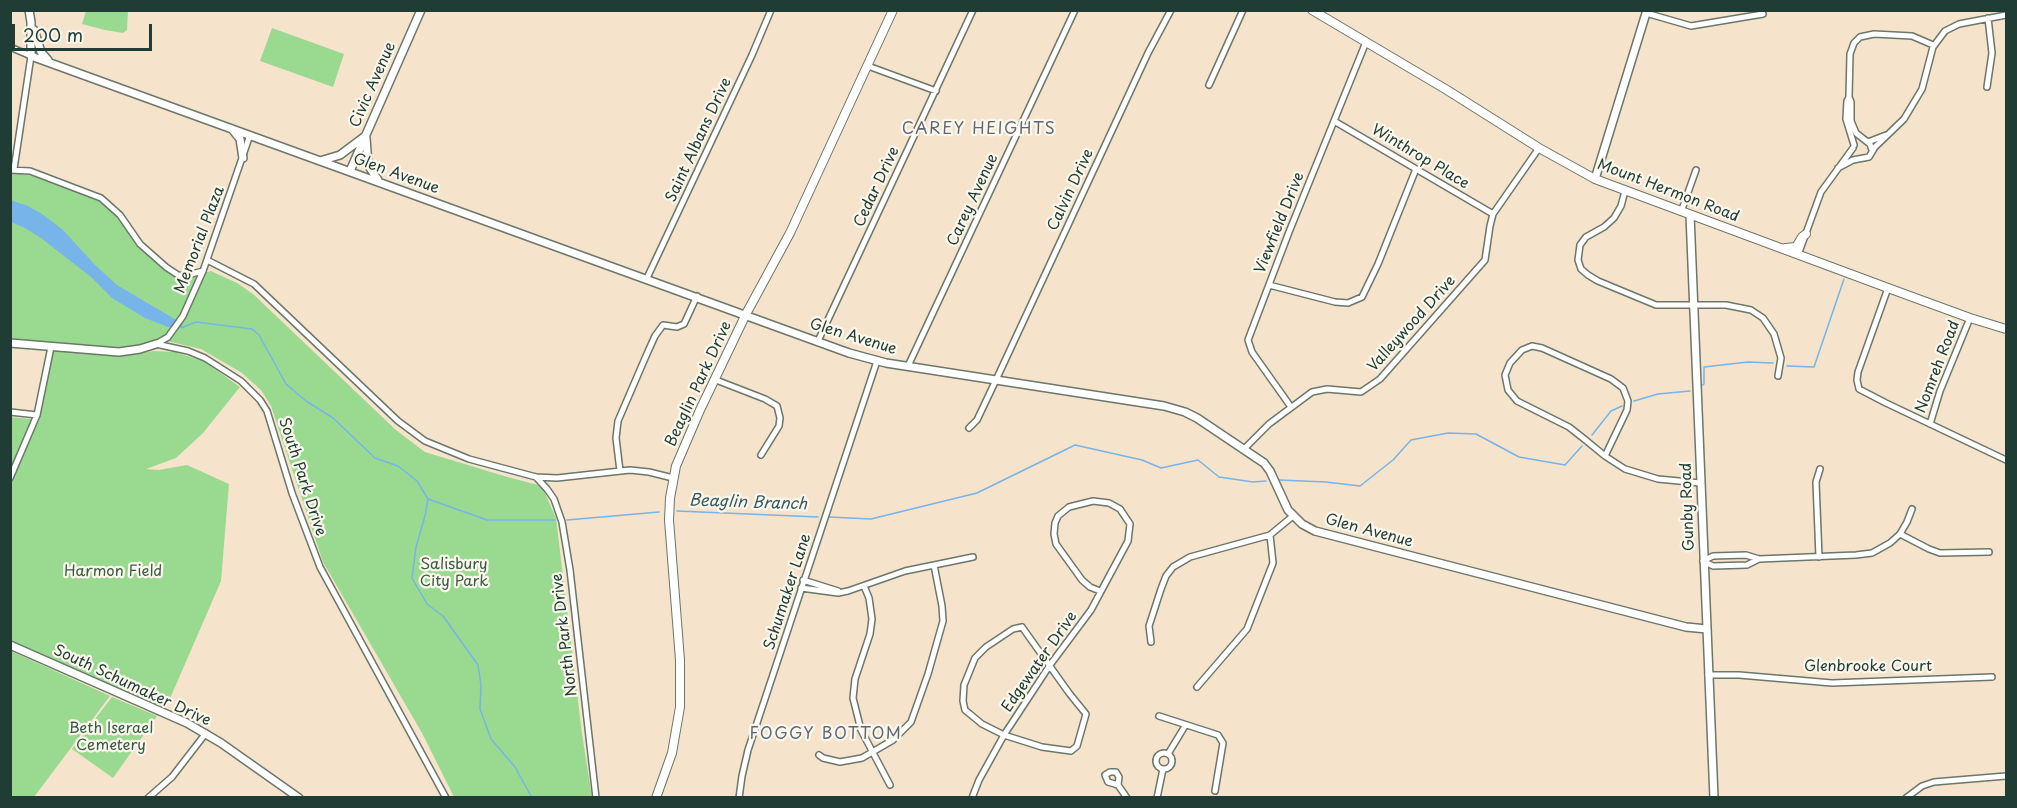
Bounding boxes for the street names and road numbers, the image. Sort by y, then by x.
street label: Civic Avenue [346,39,400,131]
street label: Saint Albans Drive [662,75,736,205]
street label: Winthrop Place [1368,121,1472,193]
street label: Cedar Drive [851,144,903,230]
street label: Calvin Drive [1044,146,1098,234]
street label: Glen Avenue [351,150,441,198]
street label: Carey Avenue [944,151,1002,249]
street label: Mount Hermon Road [1595,156,1741,226]
street label: Viewfield Drive [1251,170,1309,276]
street label: Memorial Plaza [171,184,229,296]
street label: Valleywood Drive [1364,272,1460,376]
street label: Glen Avenue [807,315,899,359]
street label: Nomreh Road [1912,318,1964,416]
street label: Beaglin Park Drive [662,319,736,449]
street label: South Park Drive [274,416,330,538]
street label: Gunby Road [1677,462,1699,552]
street label: Glen Avenue [1323,511,1415,551]
street label: Schumaker Lane [761,531,815,653]
street label: North Park Drive [549,573,581,697]
street label: Edgewater Drive [999,608,1081,716]
street label: South Schumaker Drive [51,642,213,730]
street label: Glenbrooke Court [1804,658,1932,676]

